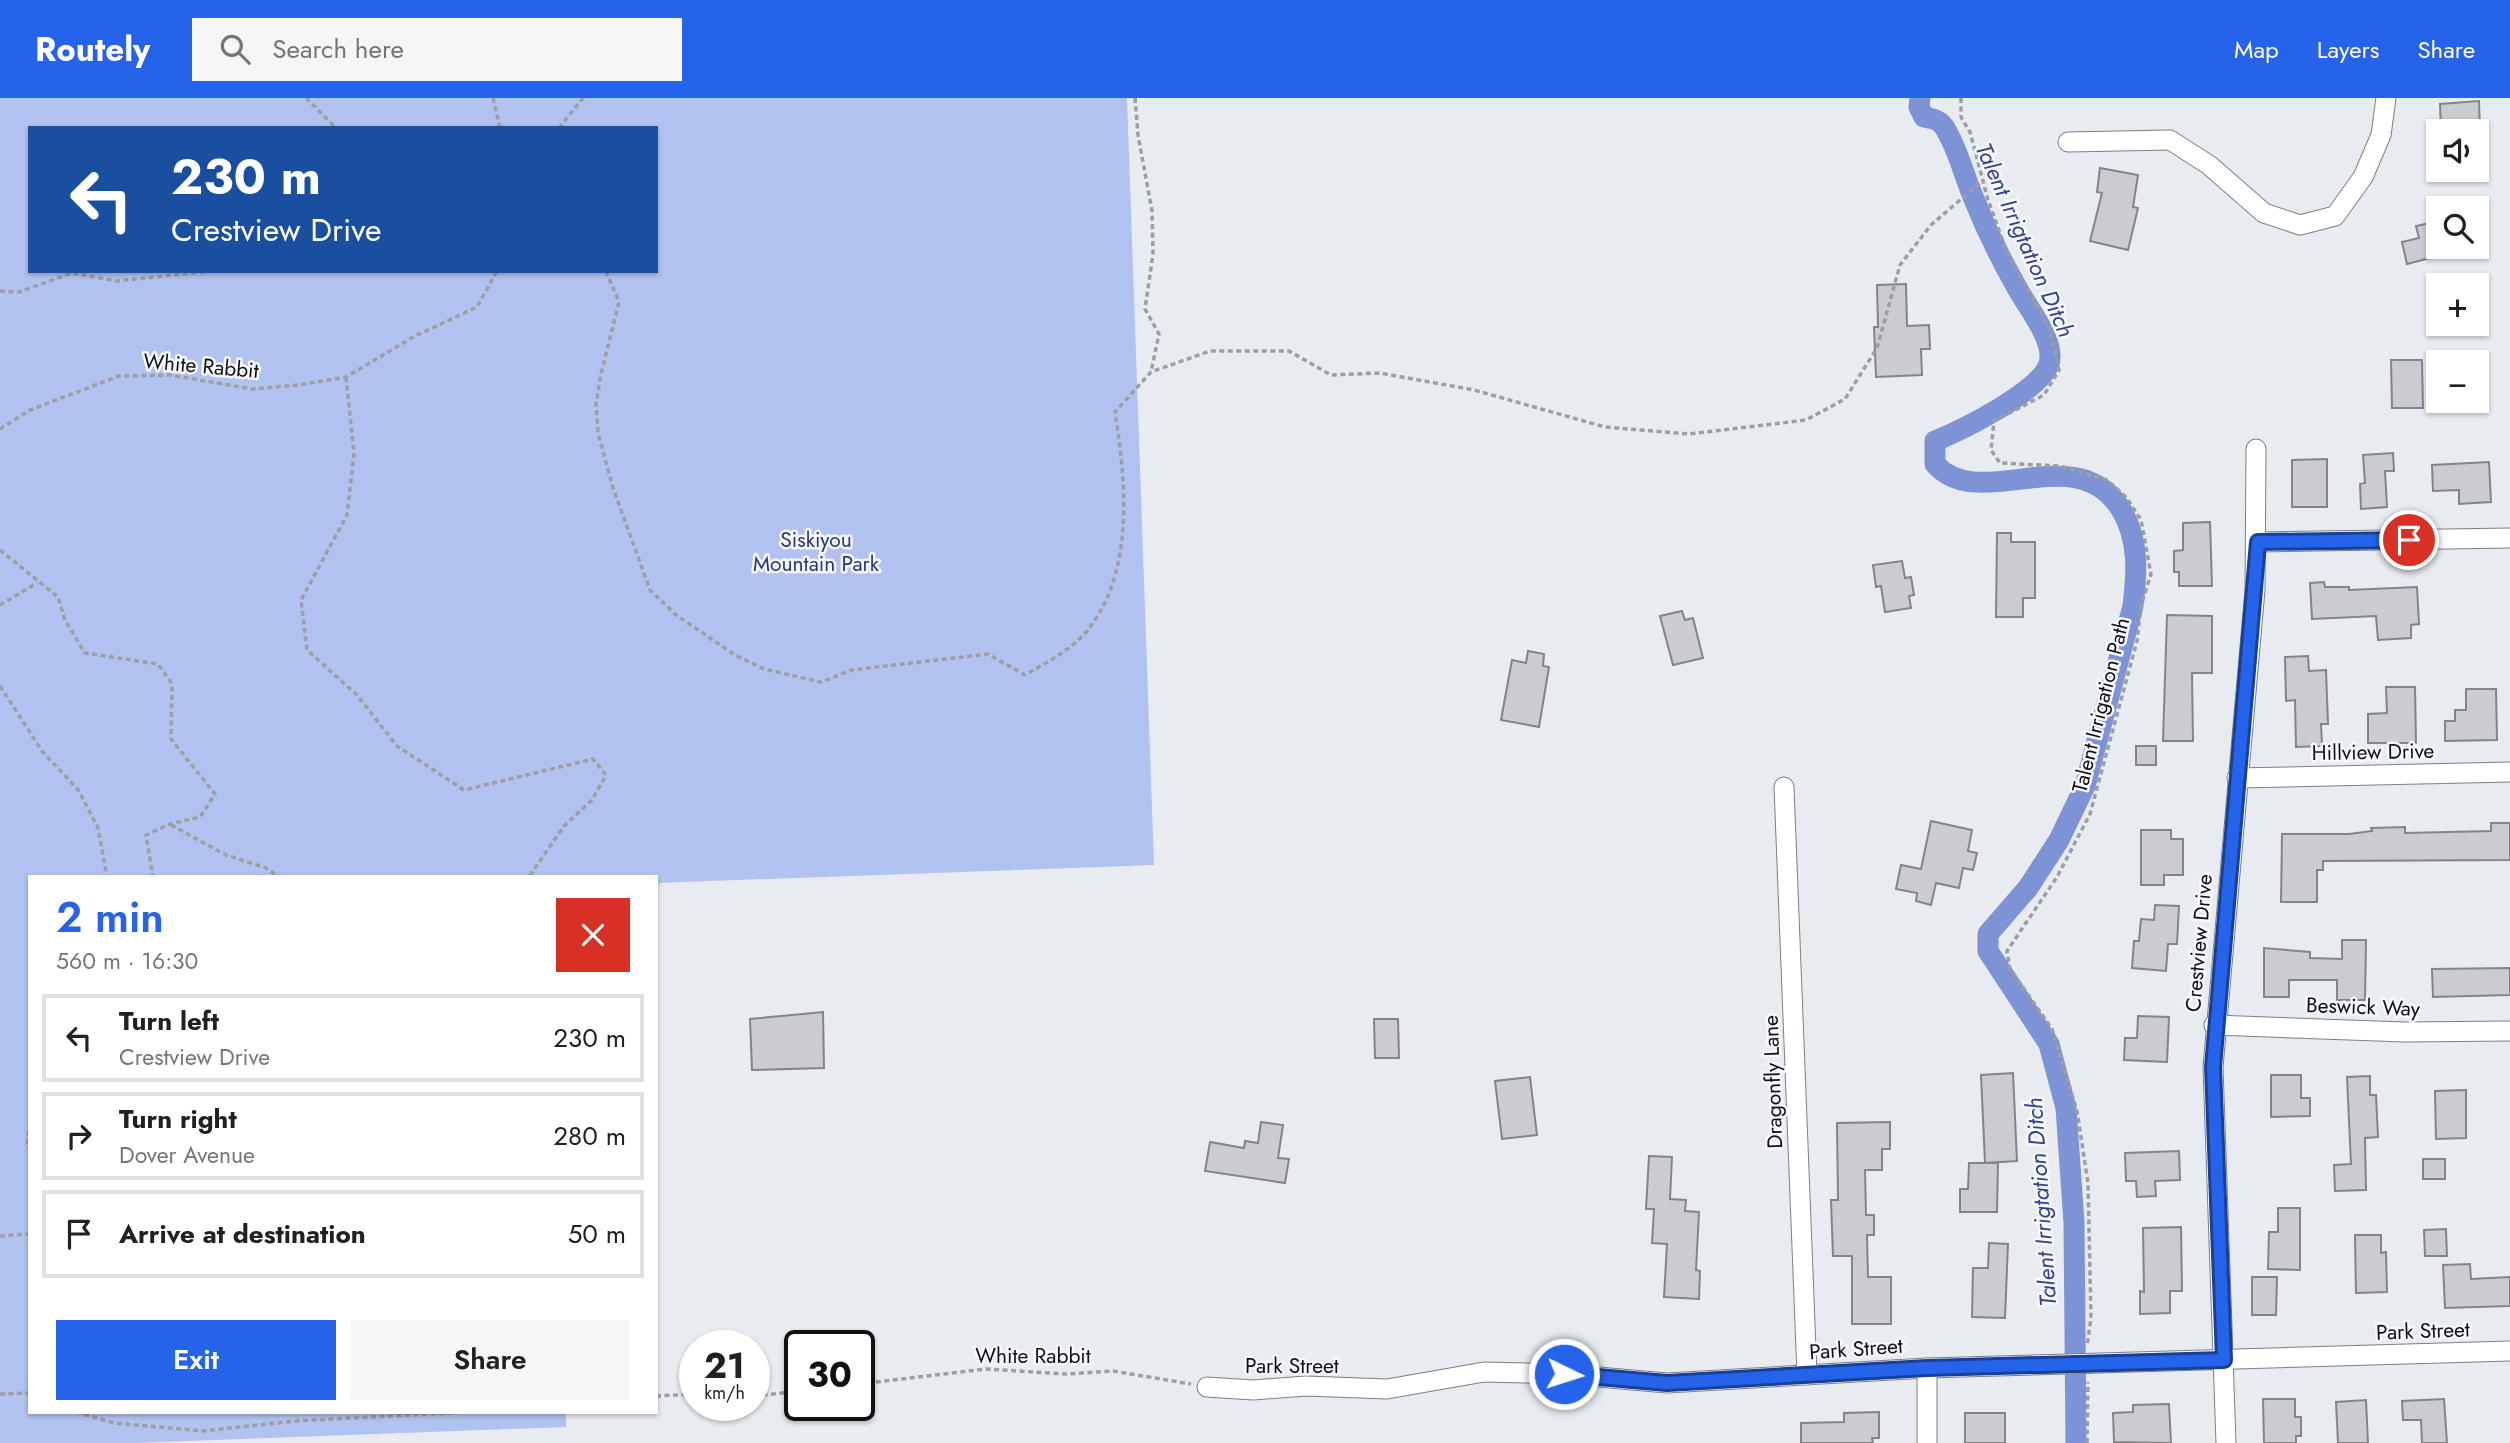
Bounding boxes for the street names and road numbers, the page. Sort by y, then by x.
street label: White Rabbit [142,346,260,386]
street label: Talent Irrigation Path [2065,614,2137,796]
street label: Hillview Drive [2311,736,2435,768]
street label: Crestview Drive [2178,873,2220,1013]
street label: Beswick Way [2305,990,2421,1024]
street label: Dragonfly Lane [1756,1014,1790,1149]
street label: Park Street [2376,1314,2470,1348]
street label: Park Street [1808,1331,1904,1367]
street label: White Rabbit [975,1341,1091,1371]
street label: Park Street [1245,1351,1339,1381]

